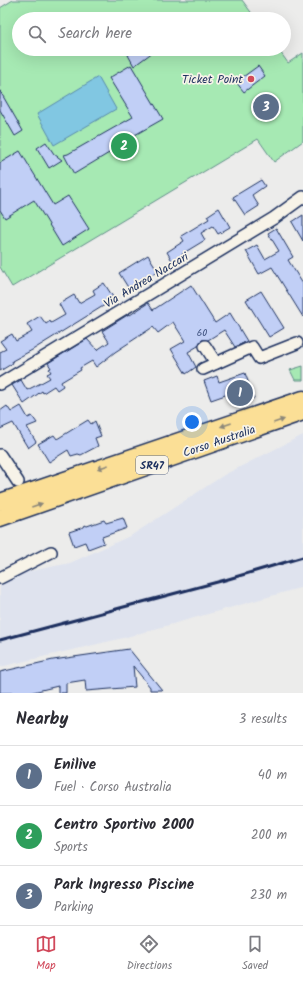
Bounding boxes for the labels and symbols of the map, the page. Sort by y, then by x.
place label: Ticket Point [182,70,243,89]
marker: Ticket Point [246,74,256,84]
pin: 3 [253,92,279,122]
pin: 2 [111,131,137,161]
street label: Via Andrea Naccari [100,247,193,313]
house number: 60 [197,325,207,341]
pin: 1 [227,378,253,408]
your location [182,412,202,432]
one-way arrow [273,417,285,423]
street label: Corso Australia [180,420,258,463]
one-way arrow [220,423,232,429]
road number: SR47 [136,456,168,474]
one-way arrow [97,464,109,470]
one-way arrow [31,501,43,507]

